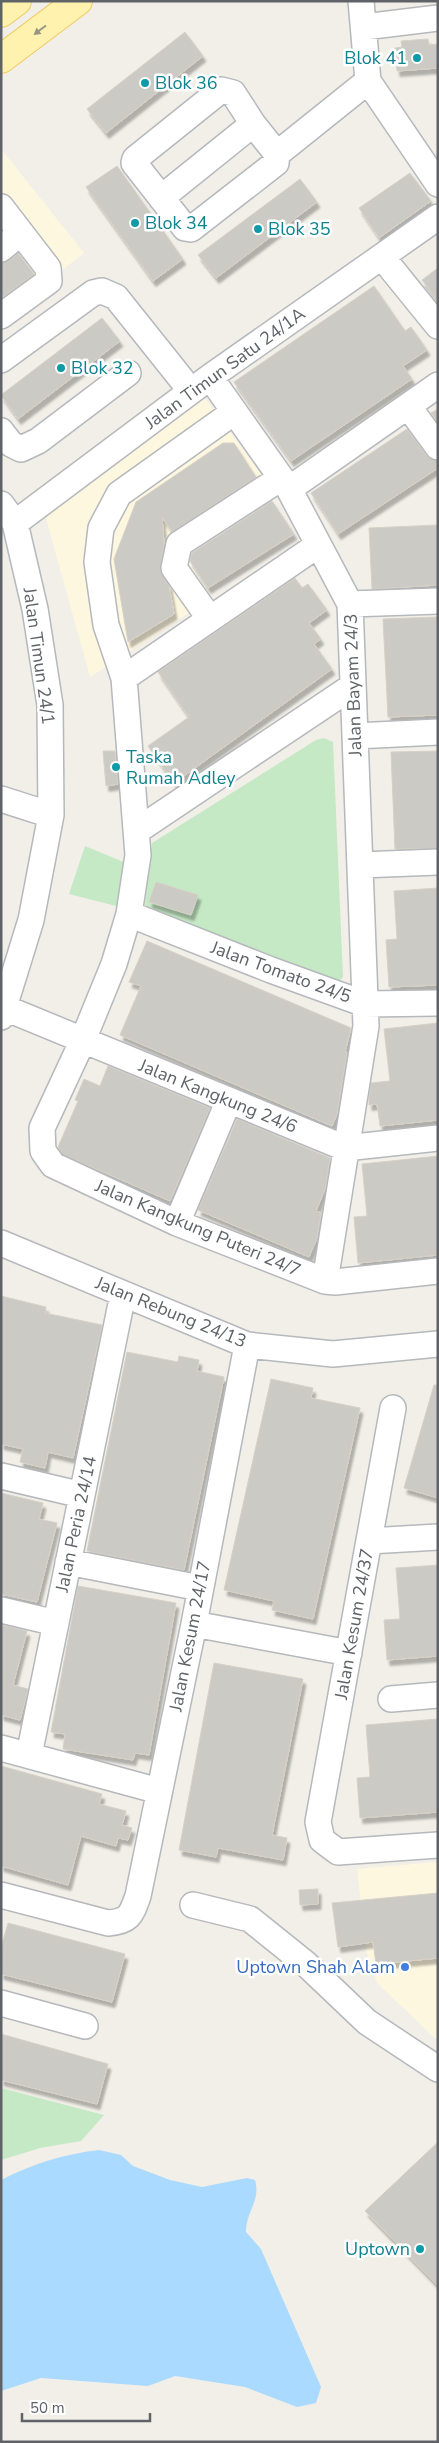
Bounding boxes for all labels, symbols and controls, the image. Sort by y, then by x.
one-way arrow [33,25,47,35]
place label: Blok 41 [344,46,407,70]
marker: Blok 41 [411,52,423,64]
place label: Blok 36 [155,71,218,95]
marker: Blok 36 [139,77,151,89]
place label: Blok 34 [145,211,208,235]
marker: Blok 34 [129,217,141,229]
place label: Blok 35 [268,217,331,241]
marker: Blok 35 [252,223,264,235]
street label: Jalan Timun Satu 24/1A [139,302,310,435]
place label: Blok 32 [71,356,134,380]
marker: Blok 32 [55,362,67,374]
street label: Jalan Timun 24/1 [17,585,60,726]
street label: Jalan Bayam 24/3 [339,613,368,758]
place label: Taska Rumah Adley [126,745,236,790]
marker: Taska Rumah Adley [110,761,122,773]
street label: Jalan Tomato 24/5 [206,935,355,1009]
street label: Jalan Kangkung 24/6 [134,1053,301,1139]
street label: Jalan Kangkung Puteri 24/7 [91,1173,304,1282]
street label: Jalan Rebung 24/13 [91,1270,250,1353]
street label: Jalan Peria 24/14 [50,1453,102,1595]
street label: Jalan Kesum 24/37 [329,1547,379,1702]
street label: Jalan Kesum 24/17 [163,1559,216,1714]
place label: Uptown Shah Alam [236,1955,395,1979]
marker: Uptown Shah Alam [399,1961,411,1973]
place label: Uptown [345,2237,410,2261]
marker: Uptown [414,2243,426,2255]
scale bar [22,2390,150,2422]
text: 50 m [30,2398,65,2418]

